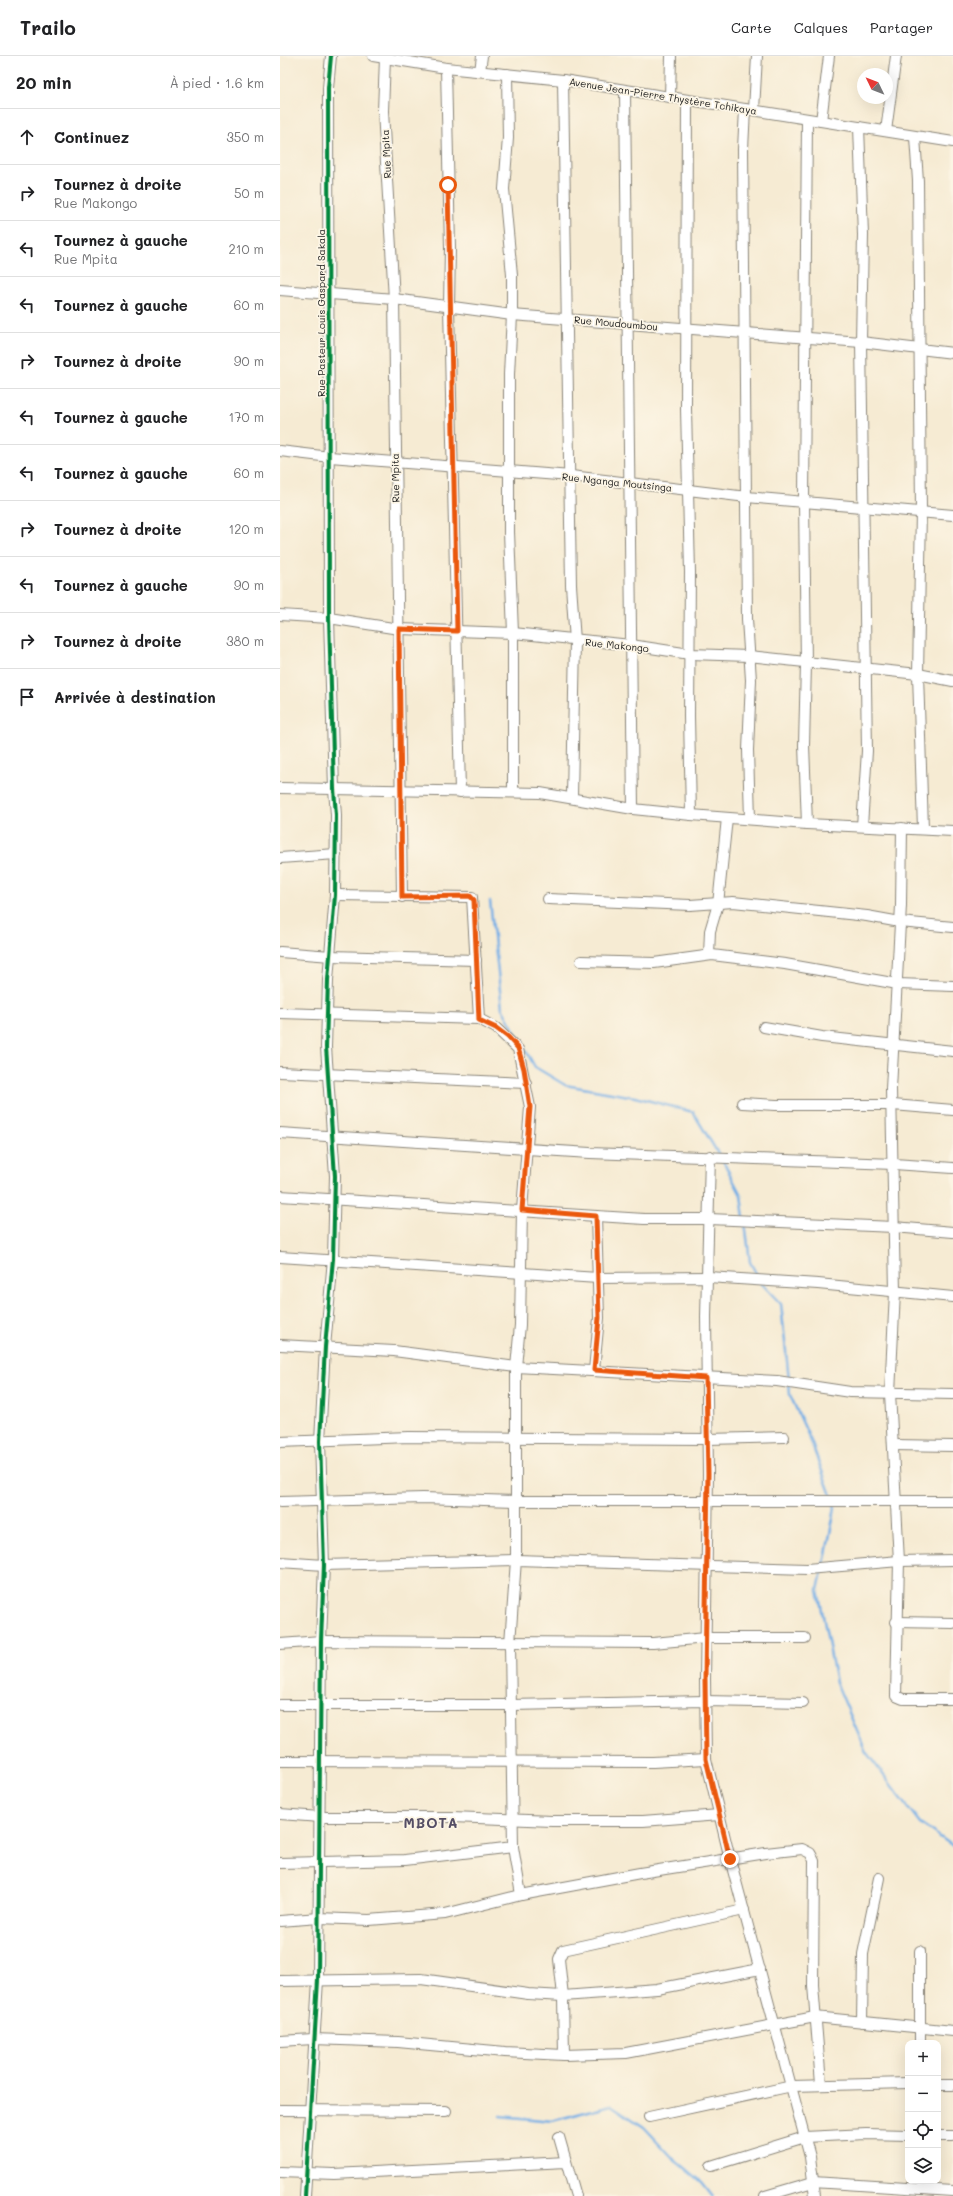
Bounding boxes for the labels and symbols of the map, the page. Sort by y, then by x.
north arrow [857,68,893,104]
street label: Avenue Jean-Pierre Thystère Tchikaya [568,74,758,118]
street label: Rue Mpita [378,129,394,179]
route start [439,176,457,194]
street label: Rue Pasteur Louis Gaspard Sakala [314,229,328,397]
street label: Rue Moudoumbou [573,312,659,334]
street label: Rue Mpita [388,453,402,503]
street label: Rue Nganga Moutsinga [561,469,673,495]
street label: Rue Makongo [584,635,650,655]
district label: MBOTA [403,1813,459,1832]
route end [721,1850,739,1868]

